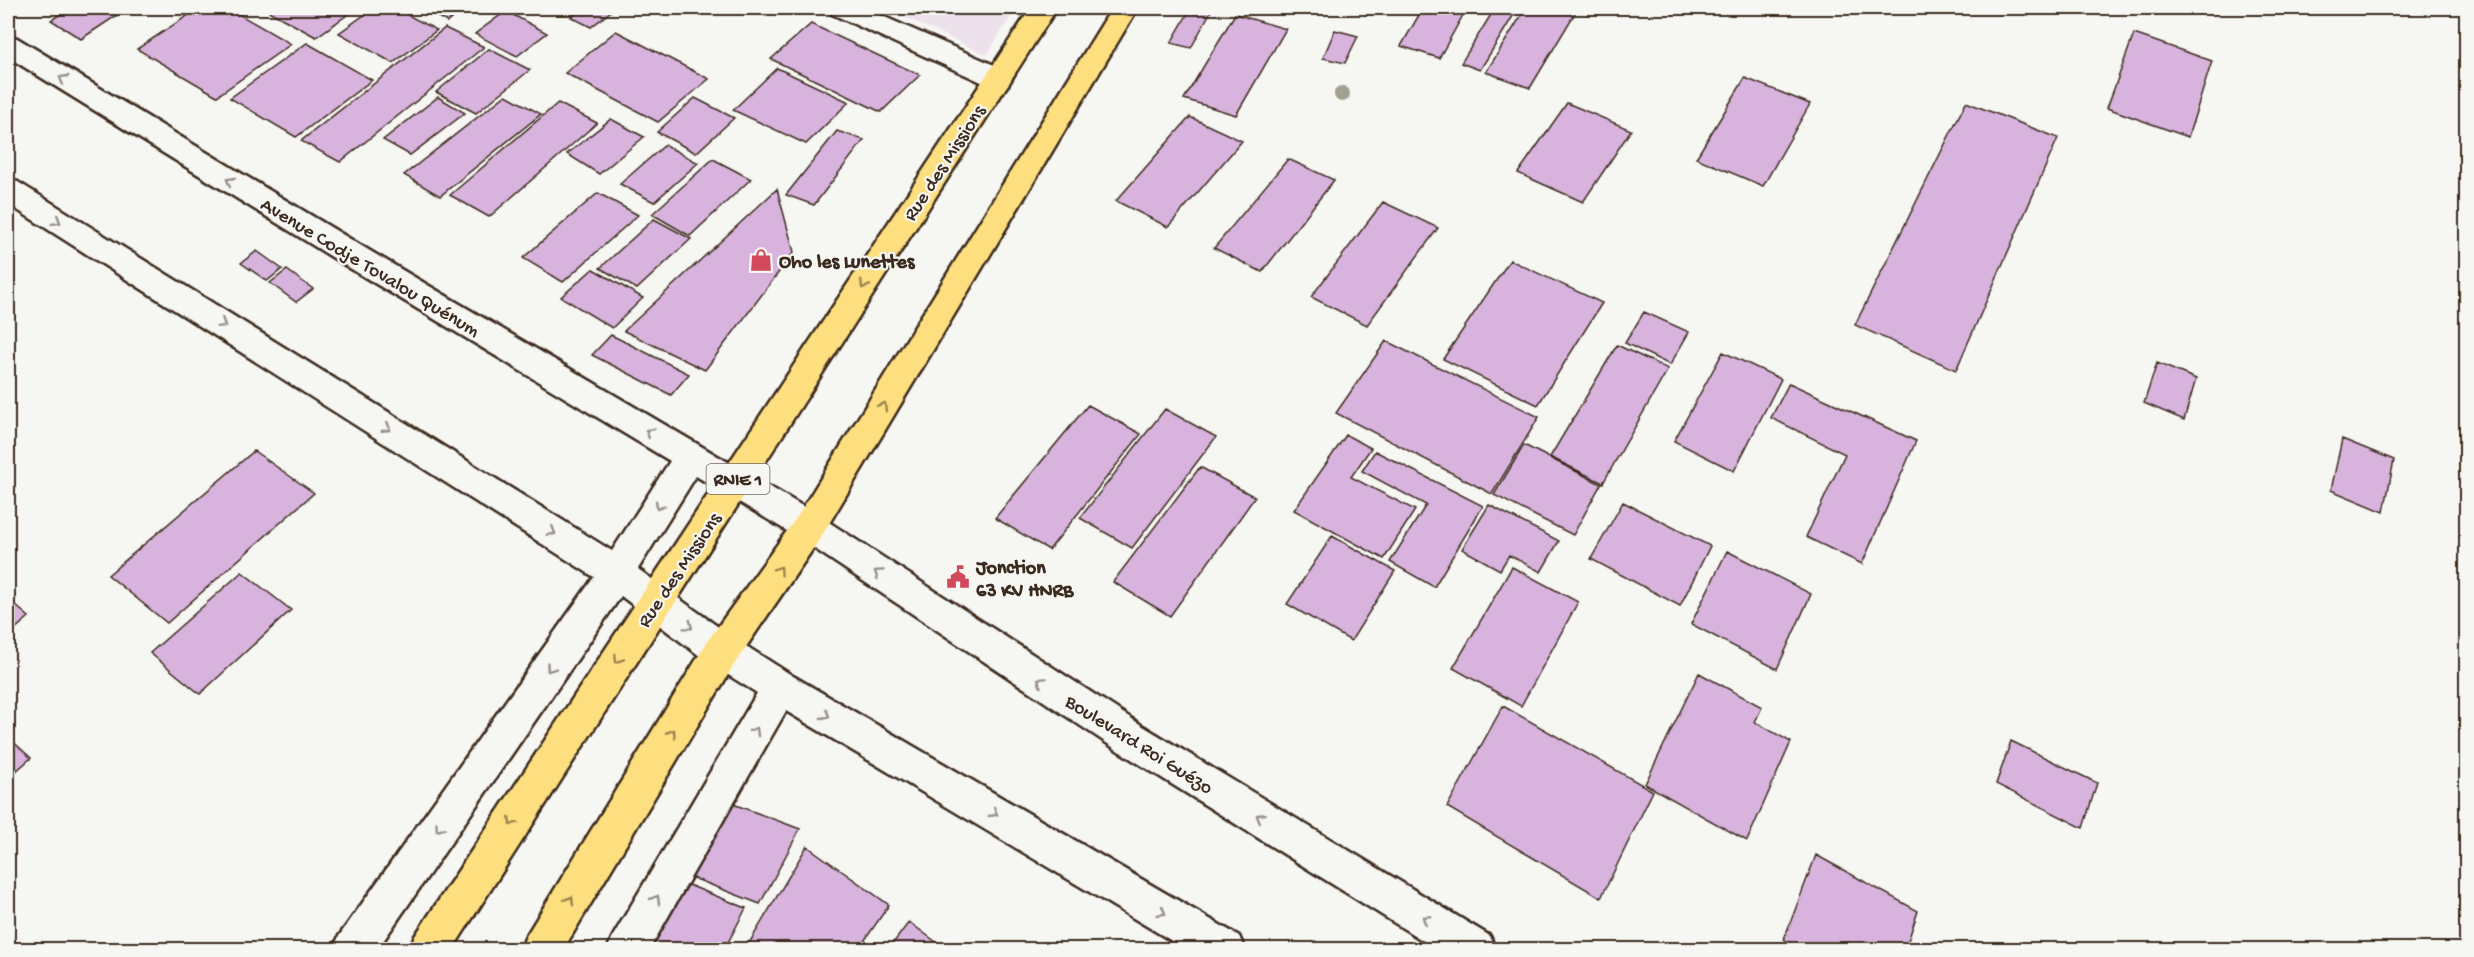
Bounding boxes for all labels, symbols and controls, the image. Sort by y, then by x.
one-way arrow [59,75,69,87]
street label: Rue des Missions [900,101,992,226]
one-way arrow [226,176,236,188]
street label: Avenue Codje Tovalou Quénum [255,194,483,344]
one-way arrow [51,213,61,225]
shop icon: Oho les Lunettes [748,247,774,273]
place label: Oho les Lunettes [779,252,916,275]
one-way arrow [860,279,871,290]
one-way arrow [216,317,226,329]
one-way arrow [876,402,888,412]
one-way arrow [381,421,391,433]
one-way arrow [645,428,655,440]
road number: RNIE 1 [706,464,770,494]
one-way arrow [654,500,666,510]
street label: Rue des Missions [634,509,728,633]
one-way arrow [546,524,557,535]
place label: Jonction 63 KV HNRB [975,558,1074,604]
public building icon: Jonction 63 KV HNRB [945,564,971,590]
one-way arrow [772,566,783,577]
one-way arrow [874,569,885,580]
one-way arrow [682,619,693,630]
one-way arrow [614,653,626,663]
one-way arrow [547,662,558,673]
one-way arrow [1037,677,1048,688]
street label: Boulevard Roi Guézo [1059,691,1216,801]
one-way arrow [820,707,830,719]
one-way arrow [748,727,759,737]
one-way arrow [665,729,677,739]
one-way arrow [988,806,998,818]
one-way arrow [1256,812,1266,824]
one-way arrow [508,816,519,827]
one-way arrow [435,821,446,832]
one-way arrow [649,895,661,905]
one-way arrow [563,896,575,906]
one-way arrow [1156,905,1166,917]
one-way arrow [1422,914,1432,926]

